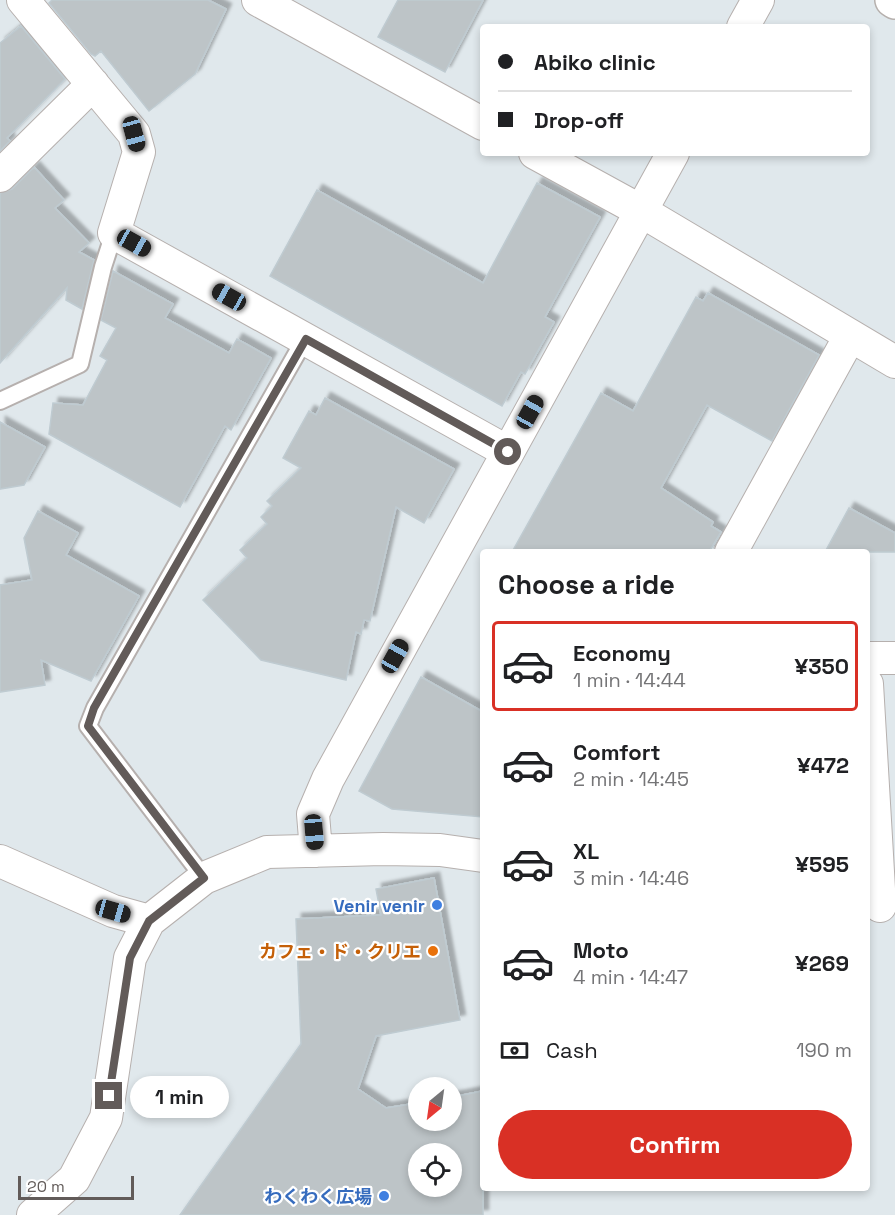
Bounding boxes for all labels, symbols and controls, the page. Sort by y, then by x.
text: Abiko clinic [534,48,656,76]
text: Drop-off [534,106,624,134]
car [121,114,147,154]
car [114,226,154,260]
car [209,280,249,314]
car [513,392,547,432]
route start [494,438,521,465]
text: Choose a ride [498,567,675,602]
car [378,636,412,676]
icon: car [501,639,555,693]
text: Economy [573,639,671,667]
text: ¥350 [795,652,849,680]
text: 1 min · 14:44 [573,667,686,693]
icon: car [501,738,555,792]
text: Comfort [573,738,661,766]
text: ¥472 [797,751,849,779]
text: 2 min · 14:45 [573,766,689,792]
car [303,813,325,851]
icon: car [501,837,555,891]
text: XL [573,837,599,865]
text: ¥595 [795,850,849,878]
text: 3 min · 14:46 [573,865,689,891]
place label: Venir venir [333,894,425,917]
car [93,897,133,925]
marker: Venir venir [430,898,444,912]
icon: car [501,936,555,990]
text: Moto [573,936,629,964]
place label: カフェ・ド・クリエ [259,940,421,963]
marker: カフェ・ド・クリエ [426,944,440,958]
text: ¥269 [795,949,849,977]
text: 4 min · 14:47 [573,964,688,990]
icon: cash [498,1034,531,1067]
text: Cash [546,1036,598,1064]
text: 190 m [796,1037,852,1063]
callout: 1 min [130,1075,229,1117]
north arrow [408,1077,462,1131]
map controls [408,1077,462,1197]
route end [95,1082,122,1109]
text: 1 min [155,1084,204,1110]
button: Confirm [498,1110,852,1179]
button: locate [408,1143,462,1197]
scale bar [18,1173,134,1200]
text: 20 m [27,1176,65,1197]
place label: わくわく広場 [264,1185,372,1208]
marker: わくわく広場 [377,1189,391,1203]

